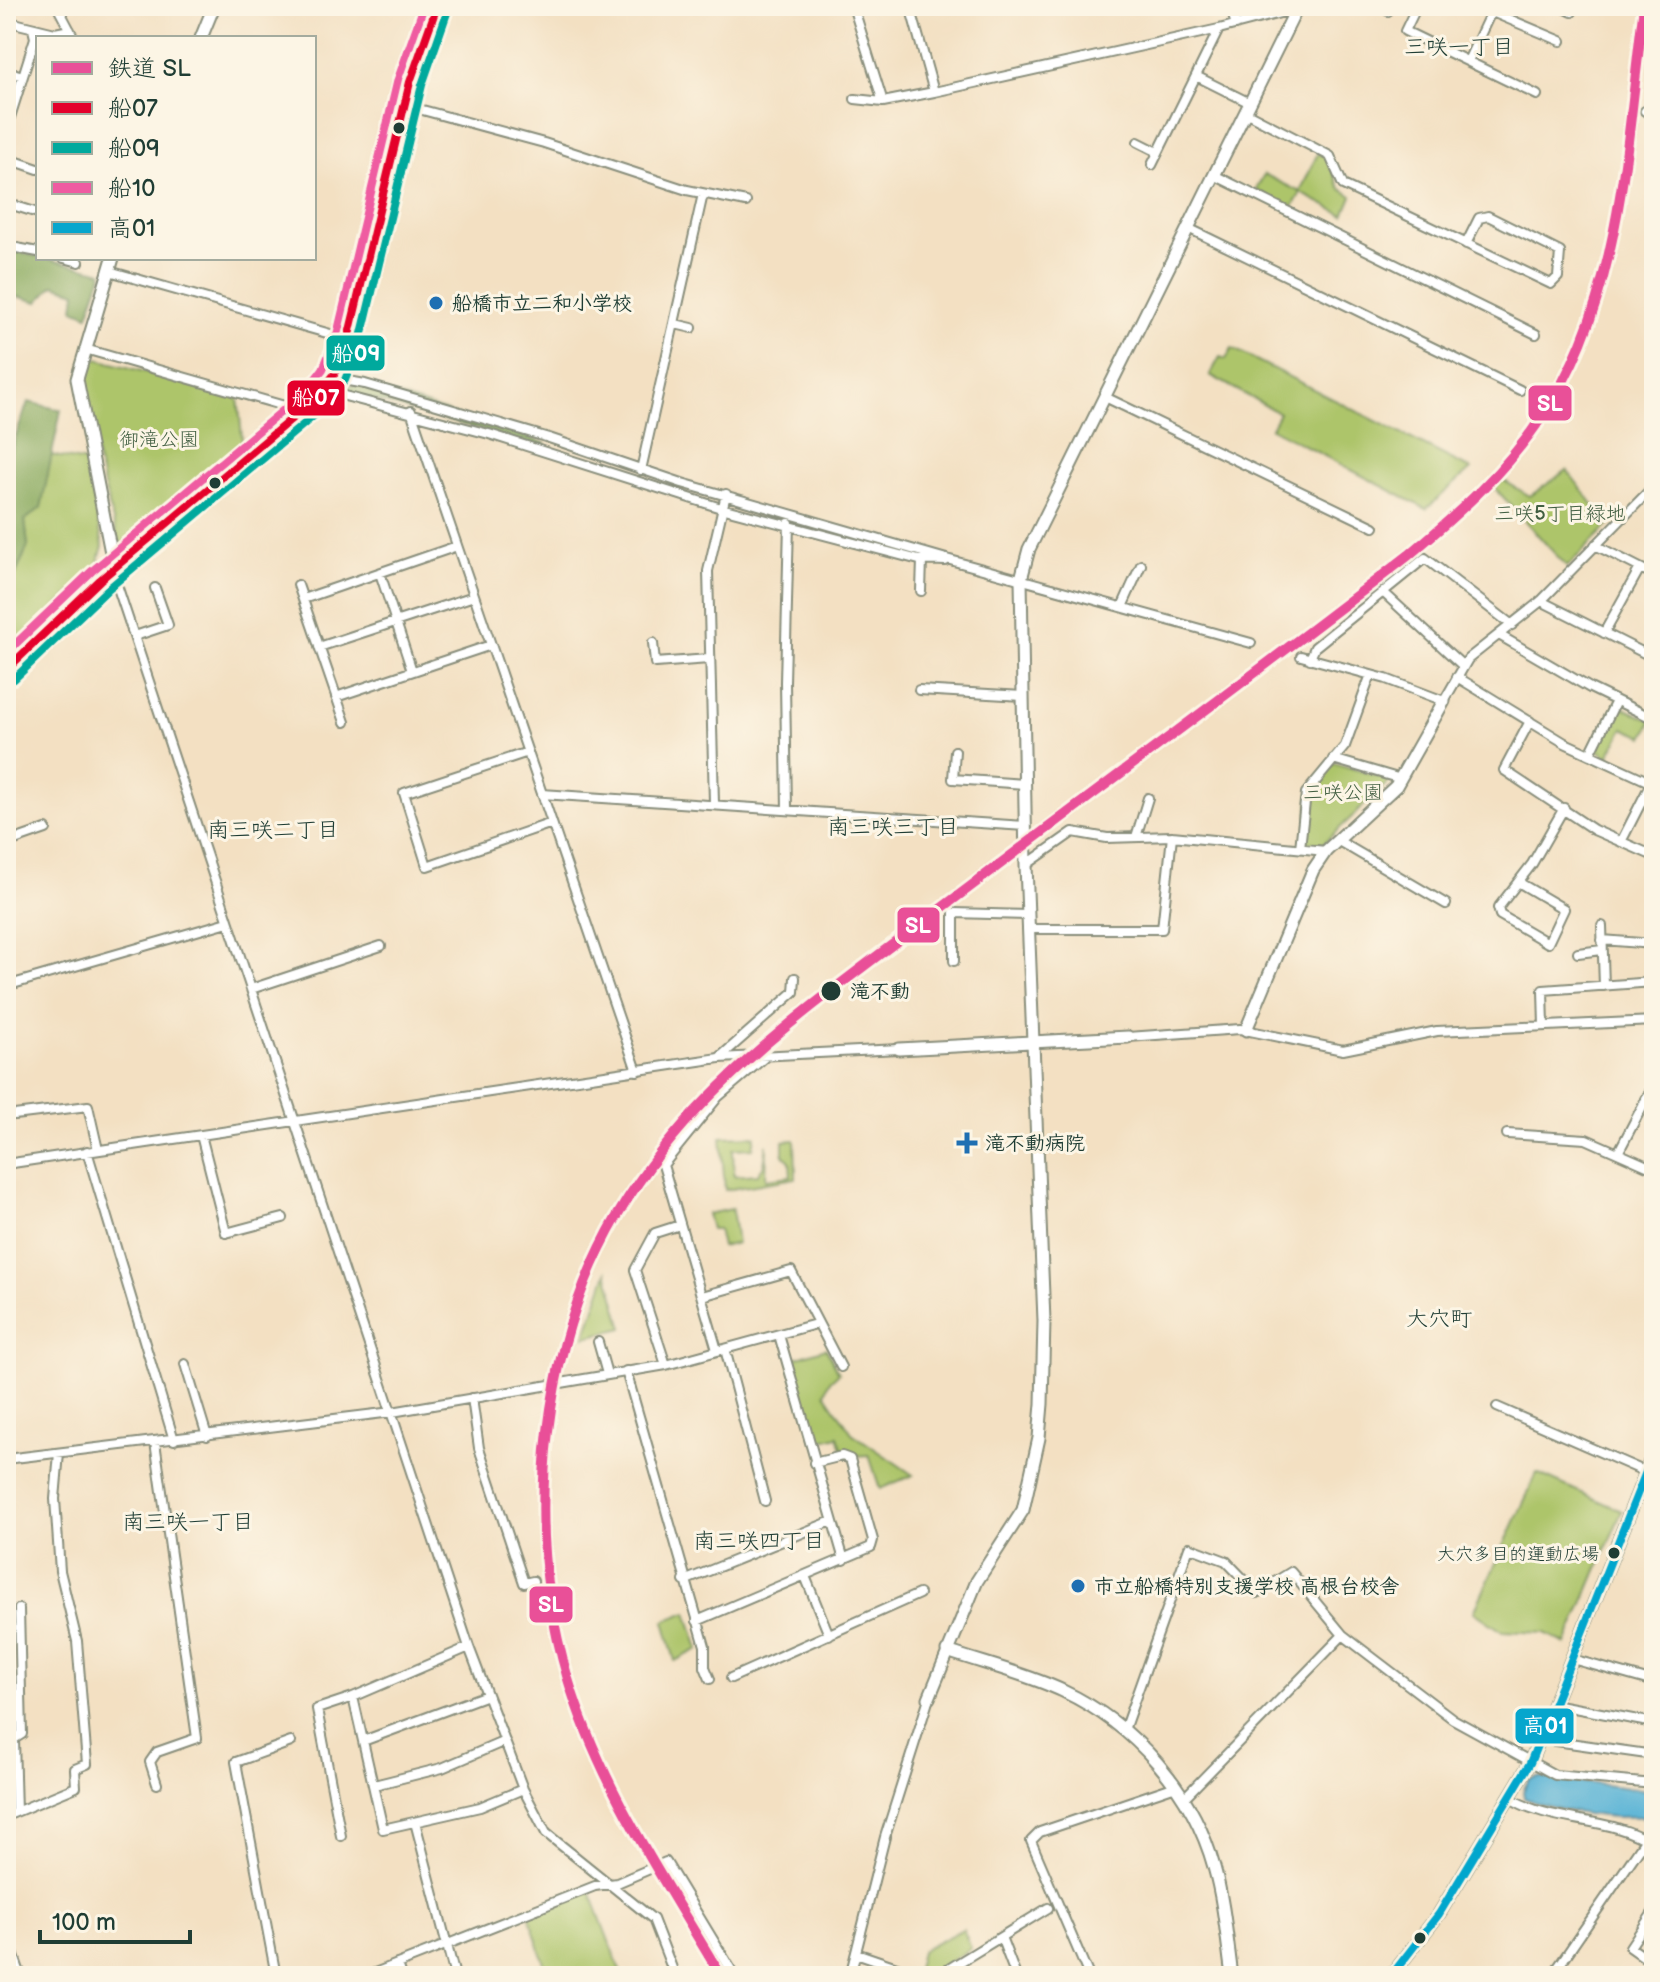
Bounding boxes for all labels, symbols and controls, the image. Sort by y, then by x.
district label: 三咲一丁目 [1404,34,1514,61]
legend [36,36,316,260]
text: 鉄道 SL [108,54,191,83]
text: 船07 [108,94,158,123]
unlabelled marker [391,120,407,136]
text: 船09 [108,134,160,163]
text: 船10 [108,174,155,203]
text: 高01 [108,214,155,243]
place label: 船橋市立二和小学校 [452,292,632,316]
marker: 船橋市立二和小学校 [427,294,445,312]
line badge: 船09 [325,334,386,372]
text: 船09 [332,341,380,368]
line badge: 船07 [286,379,346,417]
line badge: SL [1527,384,1573,422]
text: 船07 [292,385,340,412]
text: SL [1537,391,1563,418]
park label: 御滝公園 [119,428,199,452]
unlabelled marker [207,475,223,491]
park label: 三咲5丁目緑地 [1494,502,1626,526]
park label: 三咲公園 [1303,781,1383,805]
district label: 南三咲三丁目 [827,814,959,841]
district label: 南三咲二丁目 [207,817,339,844]
line badge: SL [896,906,941,944]
text: SL [905,913,931,940]
marker: 滝不動 [819,979,843,1003]
place label: 滝不動 [850,980,910,1004]
marker: 滝不動病院 [956,1132,978,1154]
place label: 滝不動病院 [985,1132,1085,1156]
district label: 大穴町 [1406,1306,1472,1333]
district label: 南三咲一丁目 [122,1509,254,1536]
district label: 南三咲四丁目 [693,1528,825,1555]
place label: 大穴多目的運動広場 [1437,1544,1599,1565]
marker: 大穴多目的運動広場 [1606,1545,1622,1561]
place label: 市立船橋特別支援学校 高根台校舎 [1094,1575,1399,1599]
marker: 市立船橋特別支援学校 高根台校舎 [1069,1577,1087,1595]
line badge: SL [528,1585,574,1624]
text: SL [538,1592,564,1619]
line badge: 高01 [1514,1707,1575,1745]
text: 高01 [1523,1713,1567,1740]
scale bar [40,1894,190,1944]
text: 100 m [52,1908,116,1937]
unlabelled marker [1412,1930,1428,1946]

